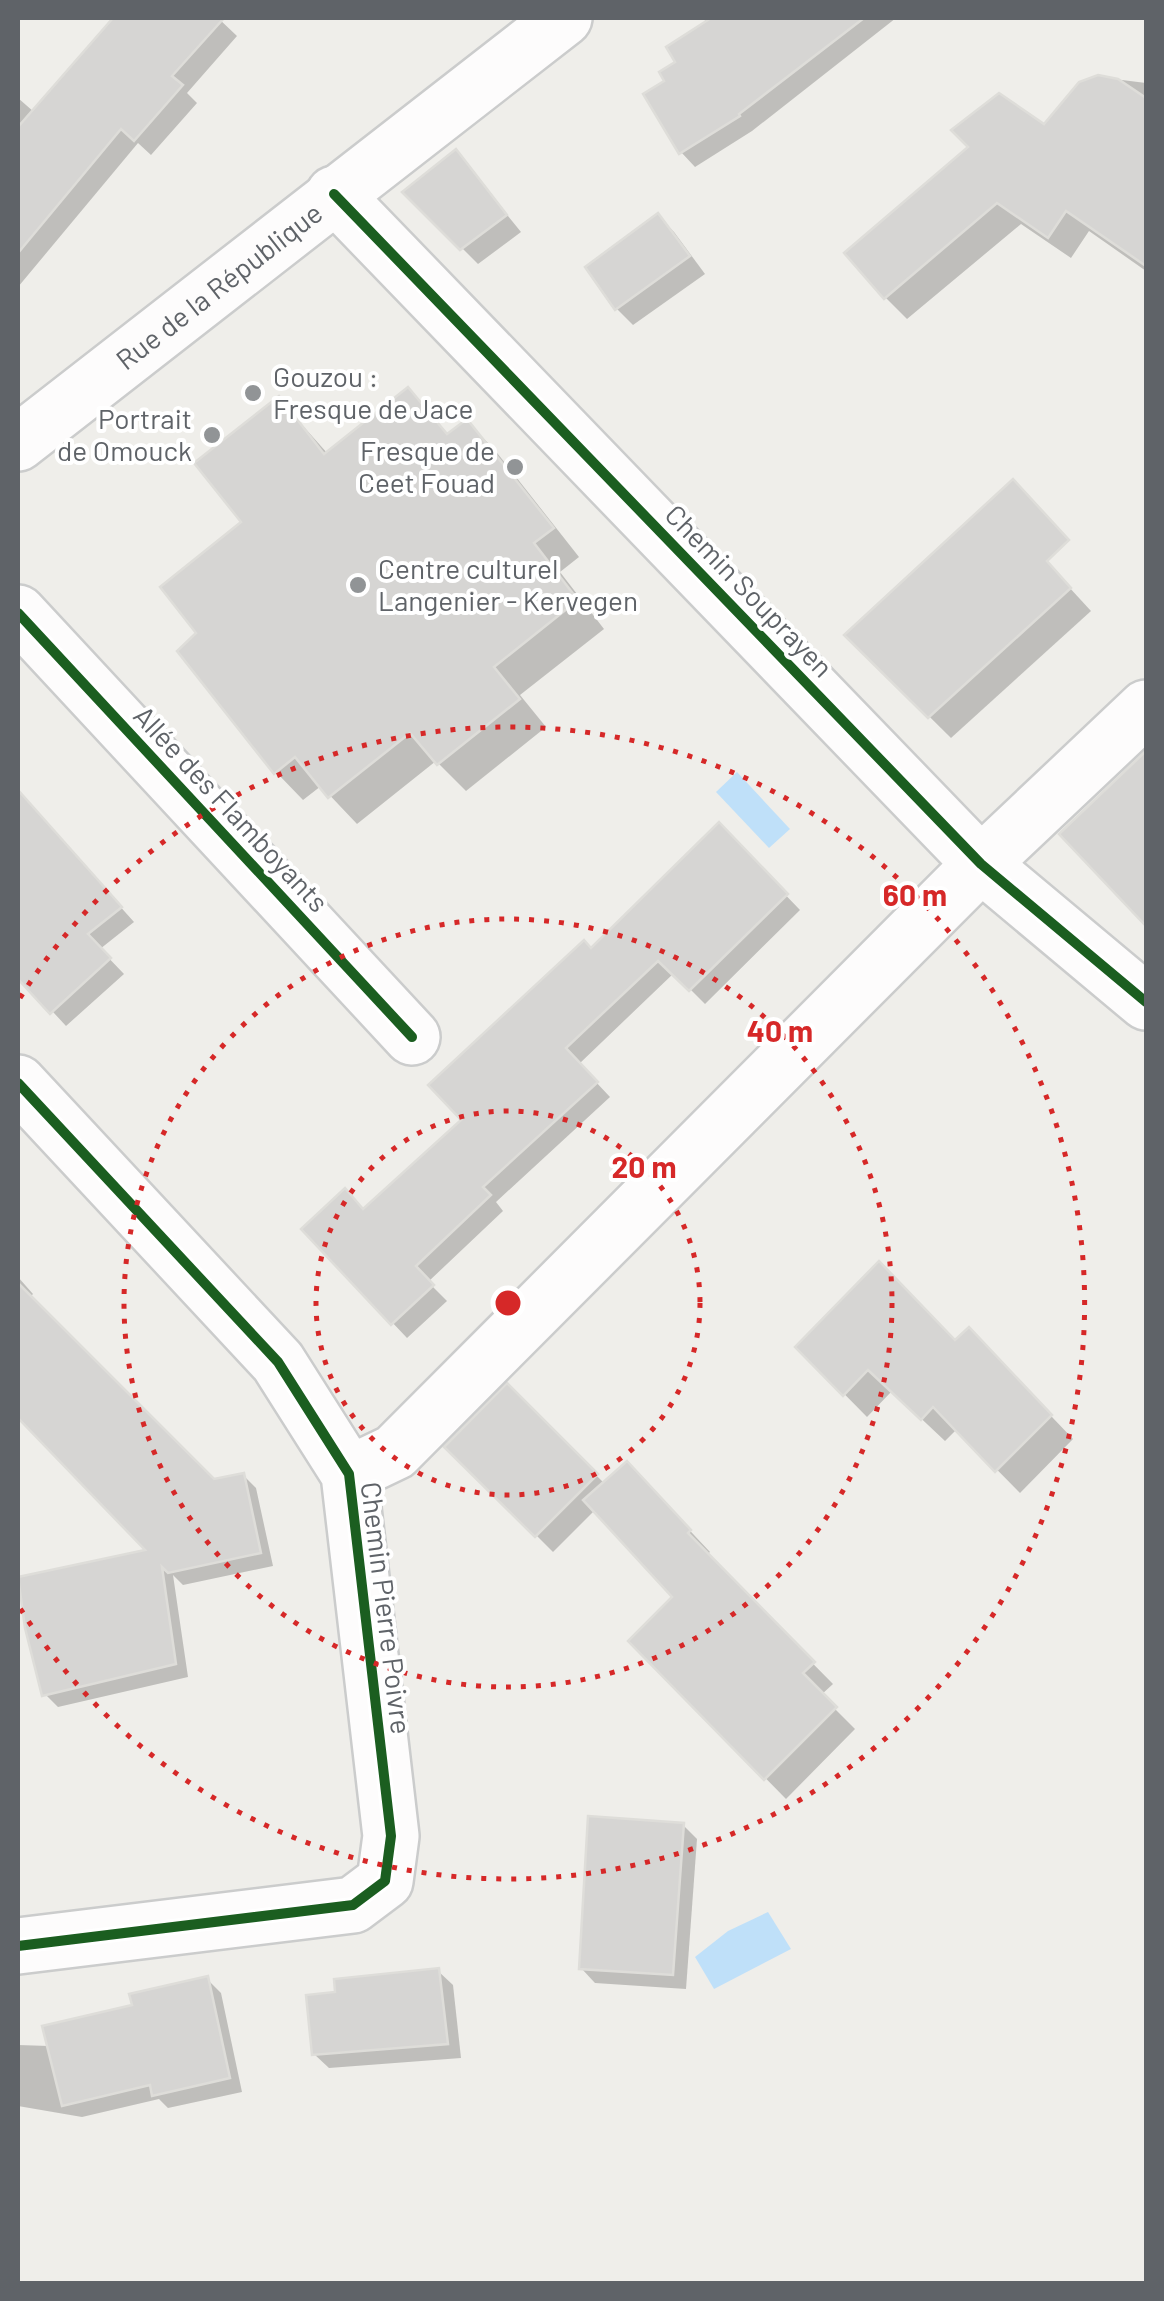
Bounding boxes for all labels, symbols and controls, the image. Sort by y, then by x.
street label: Rue de la République [109,195,328,376]
place label: Gouzou : Fresque de Jace [273,359,473,425]
marker: Gouzou : Fresque de Jace [242,382,264,404]
place label: Portrait de Omouck [57,401,192,467]
marker: Portrait de Omouck [201,424,223,446]
place label: Fresque de Ceet Fouad [358,433,495,499]
marker: Fresque de Ceet Fouad [504,456,526,478]
street label: Chemin Souprayen [659,497,841,684]
place label: Centre culturel Langenier - Kervegen [378,551,638,617]
marker: Centre culturel Langenier - Kervegen [347,574,369,596]
street label: Allée des Flamboyants [127,698,336,918]
text: 60 m [883,876,947,912]
text: 40 m [747,1012,813,1048]
text: 20 m [612,1148,676,1184]
centre of rings [490,1285,526,1321]
street label: Chemin Pierre Poivre [355,1480,419,1736]

